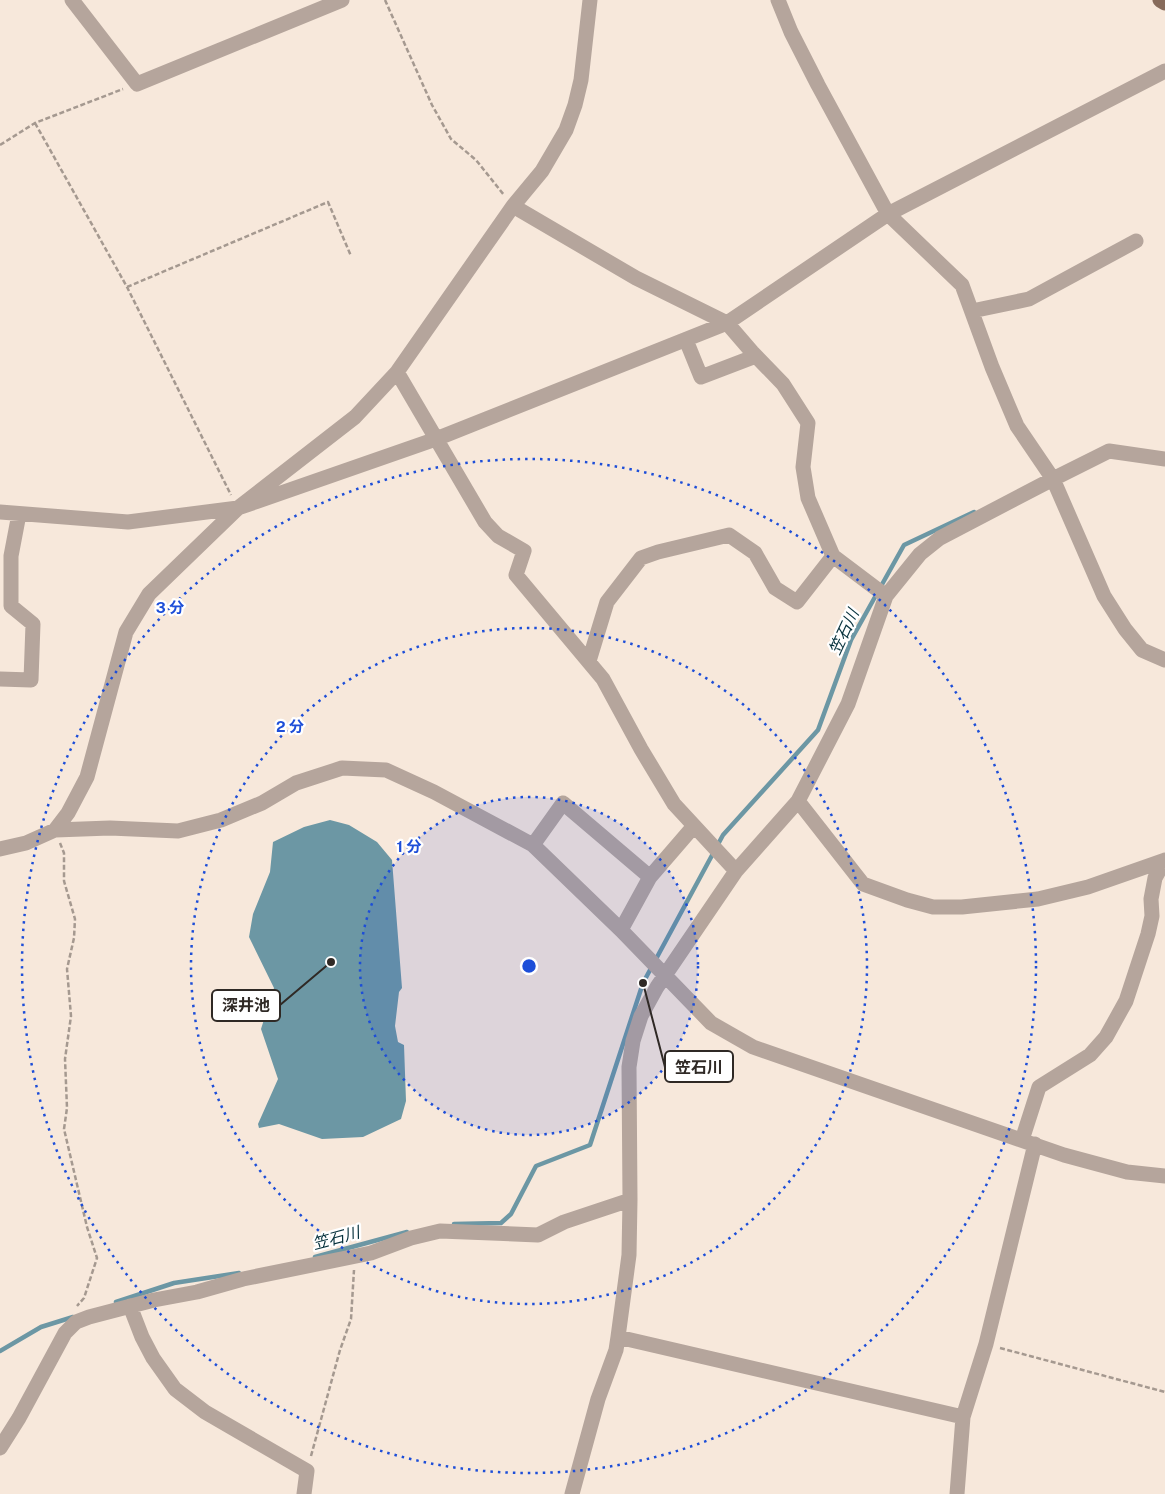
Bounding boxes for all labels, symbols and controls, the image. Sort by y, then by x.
text: 3 分 [156,599,184,616]
water label: 笠石川 [825,604,864,658]
text: 2 分 [276,718,304,735]
text: 1 分 [397,838,421,855]
centre of rings [520,957,538,975]
callout: 深井池 [212,990,280,1021]
text: 深井池 [222,996,270,1015]
callout: 笠石川 [665,1051,733,1082]
text: 笠石川 [675,1058,723,1077]
water label: 笠石川 [310,1222,364,1253]

